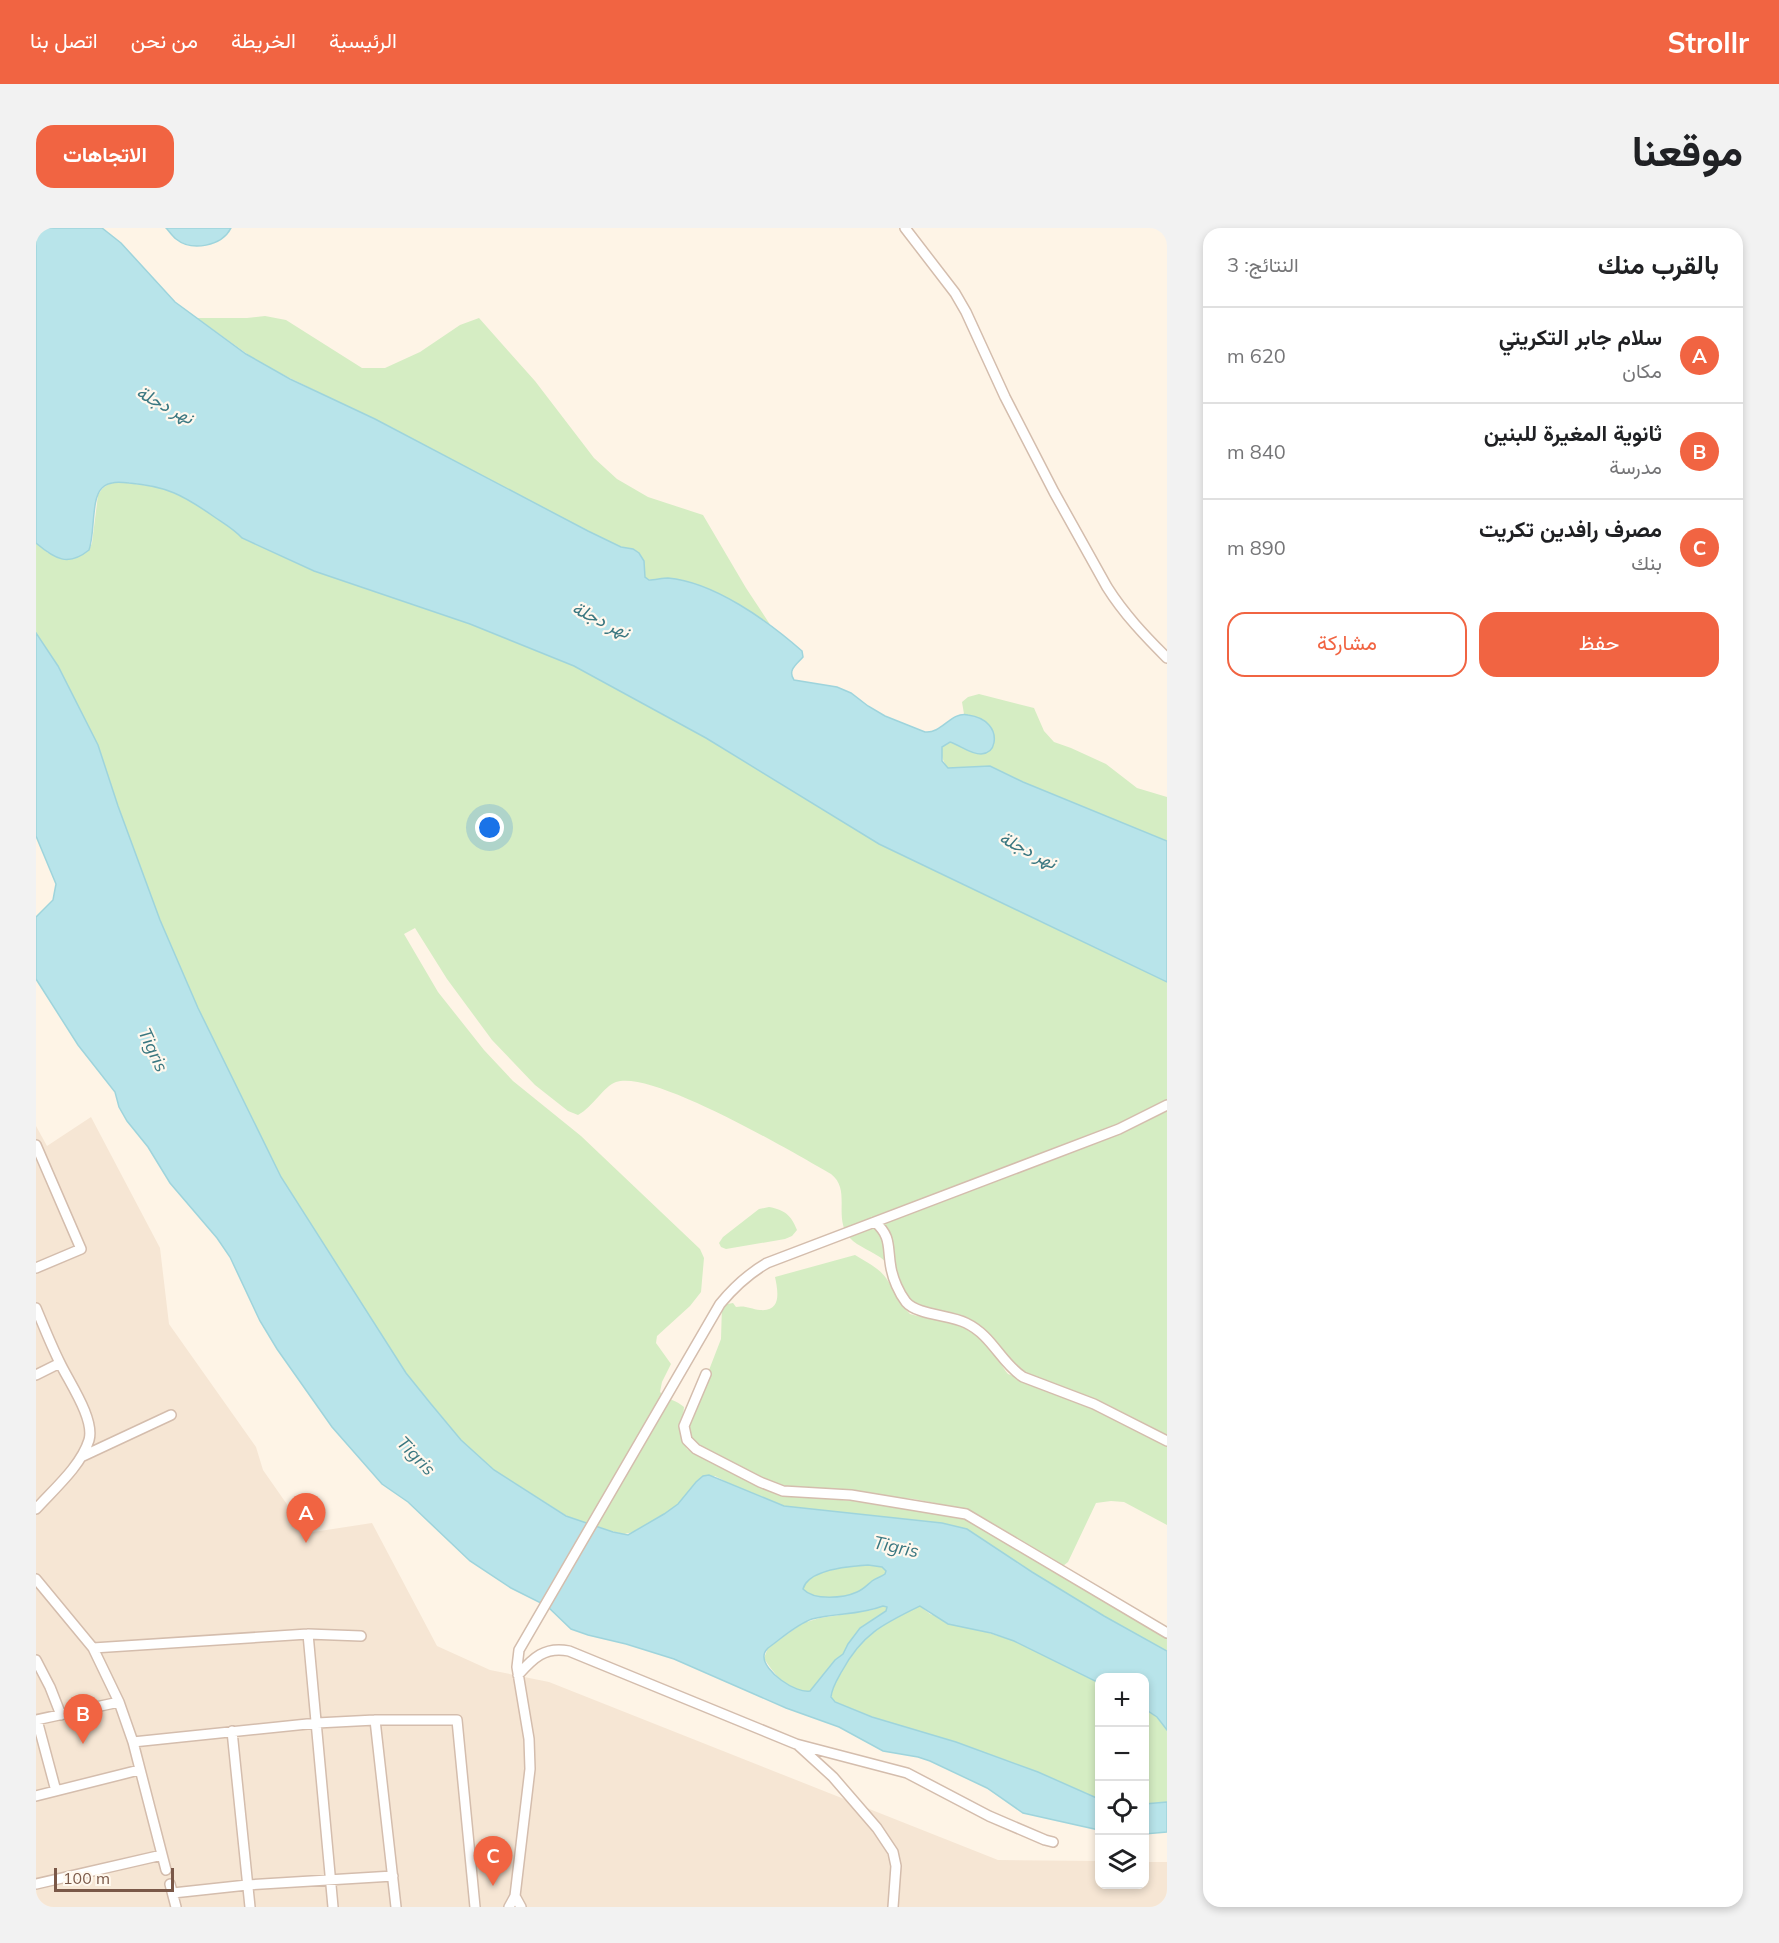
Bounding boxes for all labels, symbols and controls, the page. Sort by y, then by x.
text: Strollr [1667,25,1749,60]
text: اتصل بنا [30,27,98,53]
text: من نحن [131,27,198,53]
text: الخريطة [231,27,296,53]
text: الرئيسية [329,27,397,53]
text: موقعنا [1632,124,1743,177]
button: الاتجاهات [36,125,174,188]
text: بالقرب منك [1598,248,1719,281]
text: النتائج: 3 [1227,252,1299,277]
text: سلام جابر التكريتي [1499,323,1662,351]
text: 620 m [1227,343,1286,368]
text: A [1692,343,1707,368]
text: مكان [1622,358,1662,383]
water label: نهر دجلة [133,380,199,430]
text: ثانوية المغيرة للبنين [1484,419,1662,447]
text: 840 m [1227,439,1286,464]
text: B [1693,439,1706,464]
text: مدرسة [1609,454,1662,479]
text: مصرف رافدين تكريت [1479,515,1662,543]
text: 890 m [1227,535,1286,560]
text: C [1693,535,1706,560]
text: بنك [1631,550,1662,575]
water label: نهر دجلة [569,596,635,644]
button: مشاركة [1227,612,1467,677]
button: حفظ [1479,612,1719,677]
your location [475,813,504,842]
water label: نهر دجلة [996,825,1062,874]
water label: Tigris [133,1024,174,1075]
water label: Tigris [392,1431,441,1480]
pin: A [286,1494,326,1543]
water label: Tigris [871,1531,921,1563]
map controls [1095,1673,1149,1889]
button: + [1095,1673,1149,1727]
pin: B [64,1694,102,1744]
button: − [1095,1727,1149,1781]
button: locate [1095,1781,1149,1835]
button: layers [1095,1835,1149,1889]
pin: C [474,1836,512,1886]
scale bar [54,1865,174,1892]
text: 100 m [63,1868,110,1888]

